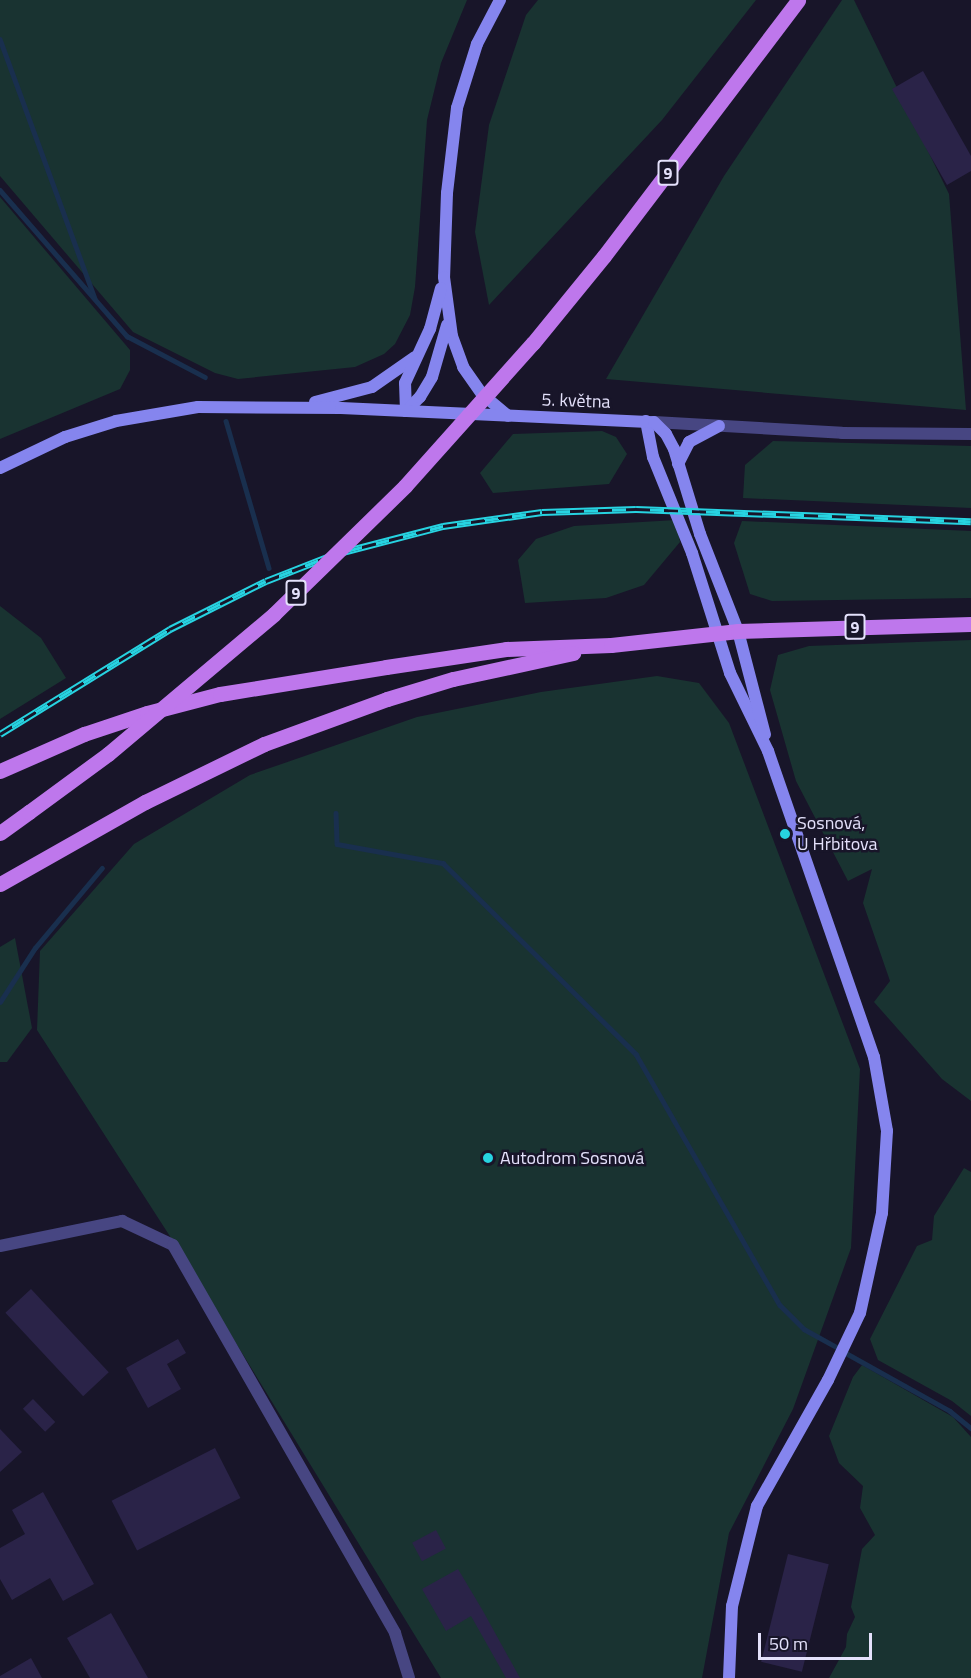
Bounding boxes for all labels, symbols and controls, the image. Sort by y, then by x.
road number: 9 [658,160,678,186]
street label: 5. května [541,389,611,413]
road number: 9 [286,580,306,606]
road number: 9 [844,614,866,640]
place label: Sosnová, U Hřbitova [797,813,878,856]
marker: Sosnová, U Hřbitova [778,827,792,841]
place label: Autodrom Sosnová [500,1147,644,1169]
marker: Autodrom Sosnová [481,1151,495,1165]
scale bar [761,1621,875,1659]
text: 50 m [769,1630,808,1657]

